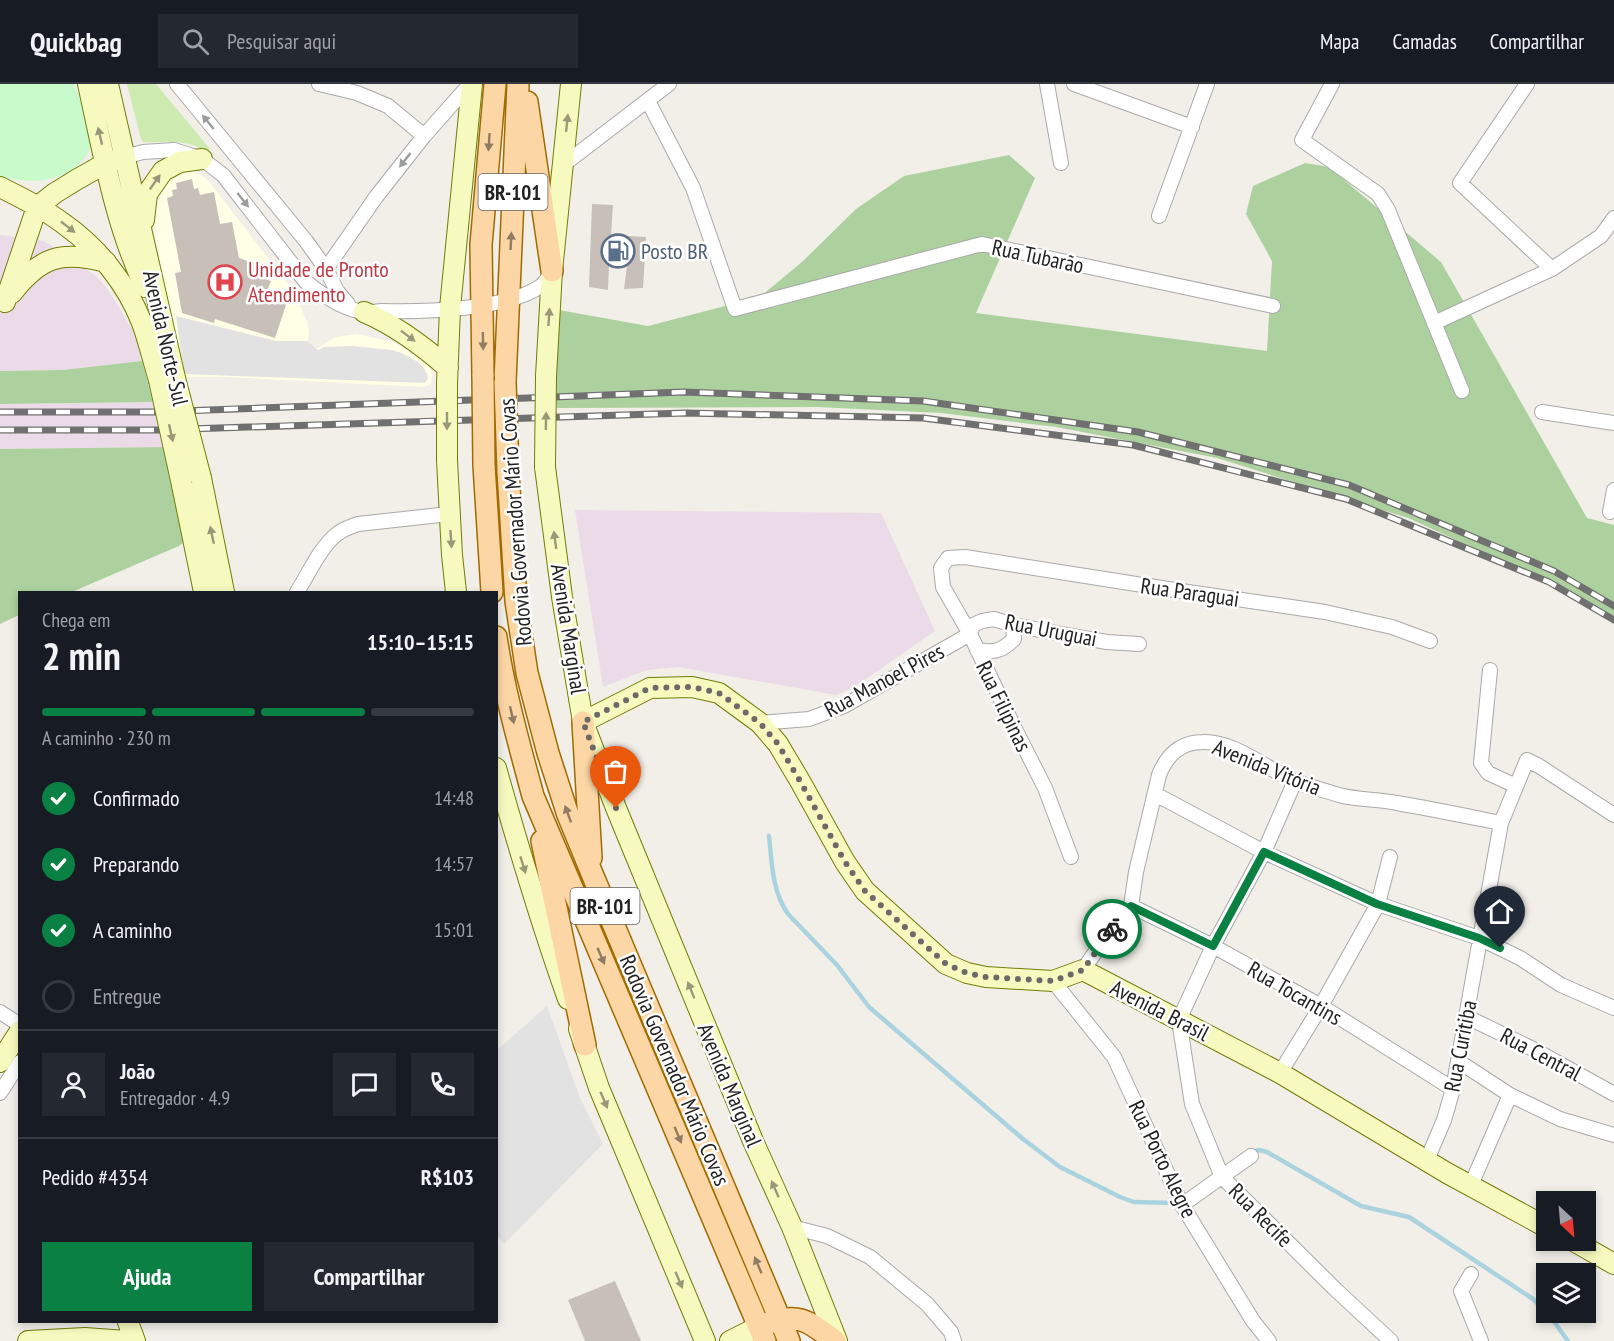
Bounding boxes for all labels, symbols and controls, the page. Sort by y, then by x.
search box [158,14,578,68]
text: Quickbag [30,23,122,60]
icon: search [179,25,212,58]
text: Pesquisar aqui [227,27,336,55]
text: Mapa [1320,28,1359,55]
text: Camadas [1392,28,1457,55]
text: Compartilhar [1490,28,1584,55]
one-way arrow [562,113,572,132]
one-way arrow [202,114,215,130]
one-way arrow [94,127,104,146]
one-way arrow [484,133,494,152]
one-way arrow [399,153,411,168]
road number: BR-101 [478,174,548,210]
one-way arrow [149,175,161,191]
one-way arrow [236,193,248,208]
one-way arrow [61,221,76,233]
one-way arrow [507,232,516,251]
fuel station icon: Posto BR [600,233,636,269]
street label: Rua Tubarão [990,233,1086,279]
place label: Posto BR [641,237,708,265]
place label: Unidade de Pronto Atendimento [248,255,389,308]
hospital icon: Unidade de Pronto Atendimento [207,264,243,300]
street label: Avenida Norte-Sul [137,268,195,409]
one-way arrow [544,308,554,327]
one-way arrow [400,330,416,343]
one-way arrow [478,331,488,350]
street label: Rodovia Governador Mário Covas [492,397,538,647]
one-way arrow [442,412,452,431]
one-way arrow [541,412,550,431]
one-way arrow [166,423,176,442]
one-way arrow [207,526,217,544]
one-way arrow [446,529,456,548]
one-way arrow [551,530,560,549]
street label: Avenida Marginal [545,562,593,697]
street label: Rua Paraguai [1139,571,1241,613]
text: Chega em [42,607,110,633]
street label: Rua Uruguai [1003,607,1099,653]
text: 15:10–15:15 [367,628,474,656]
text: 2 min [42,630,121,681]
street label: Rua Manoel Pires [819,637,949,723]
street label: Rua Filipinas [970,656,1038,756]
one-way arrow [507,706,517,724]
text: A caminho · 230 m [42,725,171,751]
street label: Avenida Vitória [1209,733,1325,801]
pin [590,746,641,808]
icon: bag [599,755,632,788]
icon: check [42,782,75,815]
text: Confirmado [93,784,179,812]
text: 14:48 [434,785,474,811]
one-way arrow [563,805,573,823]
icon: check [42,848,75,881]
text: Preparando [93,850,179,878]
text: 14:57 [434,851,474,877]
one-way arrow [519,856,528,874]
pin [1474,886,1525,948]
road number: BR-101 [570,888,640,924]
icon: home [1483,895,1516,928]
courier [1082,899,1142,959]
icon: bike [1096,913,1129,946]
icon: check [42,914,75,947]
text: A caminho [93,916,172,944]
text: 15:01 [434,917,474,943]
one-way arrow [596,948,606,966]
street label: Rodovia Governador Mário Covas [614,950,736,1190]
street label: Rua Tocantins [1243,955,1347,1031]
street label: Avenida Brasil [1106,973,1215,1047]
one-way arrow [686,981,695,999]
text: Entregue [93,982,161,1010]
street label: Rua Curitiba [1437,998,1483,1094]
street label: Avenida Marginal [691,1019,769,1152]
street label: Rua Central [1496,1021,1587,1087]
button: person [42,1053,105,1116]
button: chat [333,1053,396,1116]
button: phone [411,1053,474,1116]
text: João [120,1057,155,1085]
text: Entregador · 4.9 [120,1085,230,1111]
one-way arrow [600,1091,609,1109]
street label: Rua Porto Alegre [1122,1096,1204,1222]
one-way arrow [673,1127,683,1145]
text: Pedido #4354 [42,1163,148,1191]
text: R$103 [421,1163,474,1191]
street label: Rua Recife [1223,1177,1299,1253]
one-way arrow [771,1181,780,1198]
north arrow [1536,1191,1596,1251]
map controls [1536,1191,1596,1323]
button: Ajuda [42,1242,252,1311]
button: Compartilhar [264,1242,474,1311]
one-way arrow [753,1256,762,1274]
button: layers [1536,1263,1596,1323]
one-way arrow [674,1271,684,1289]

